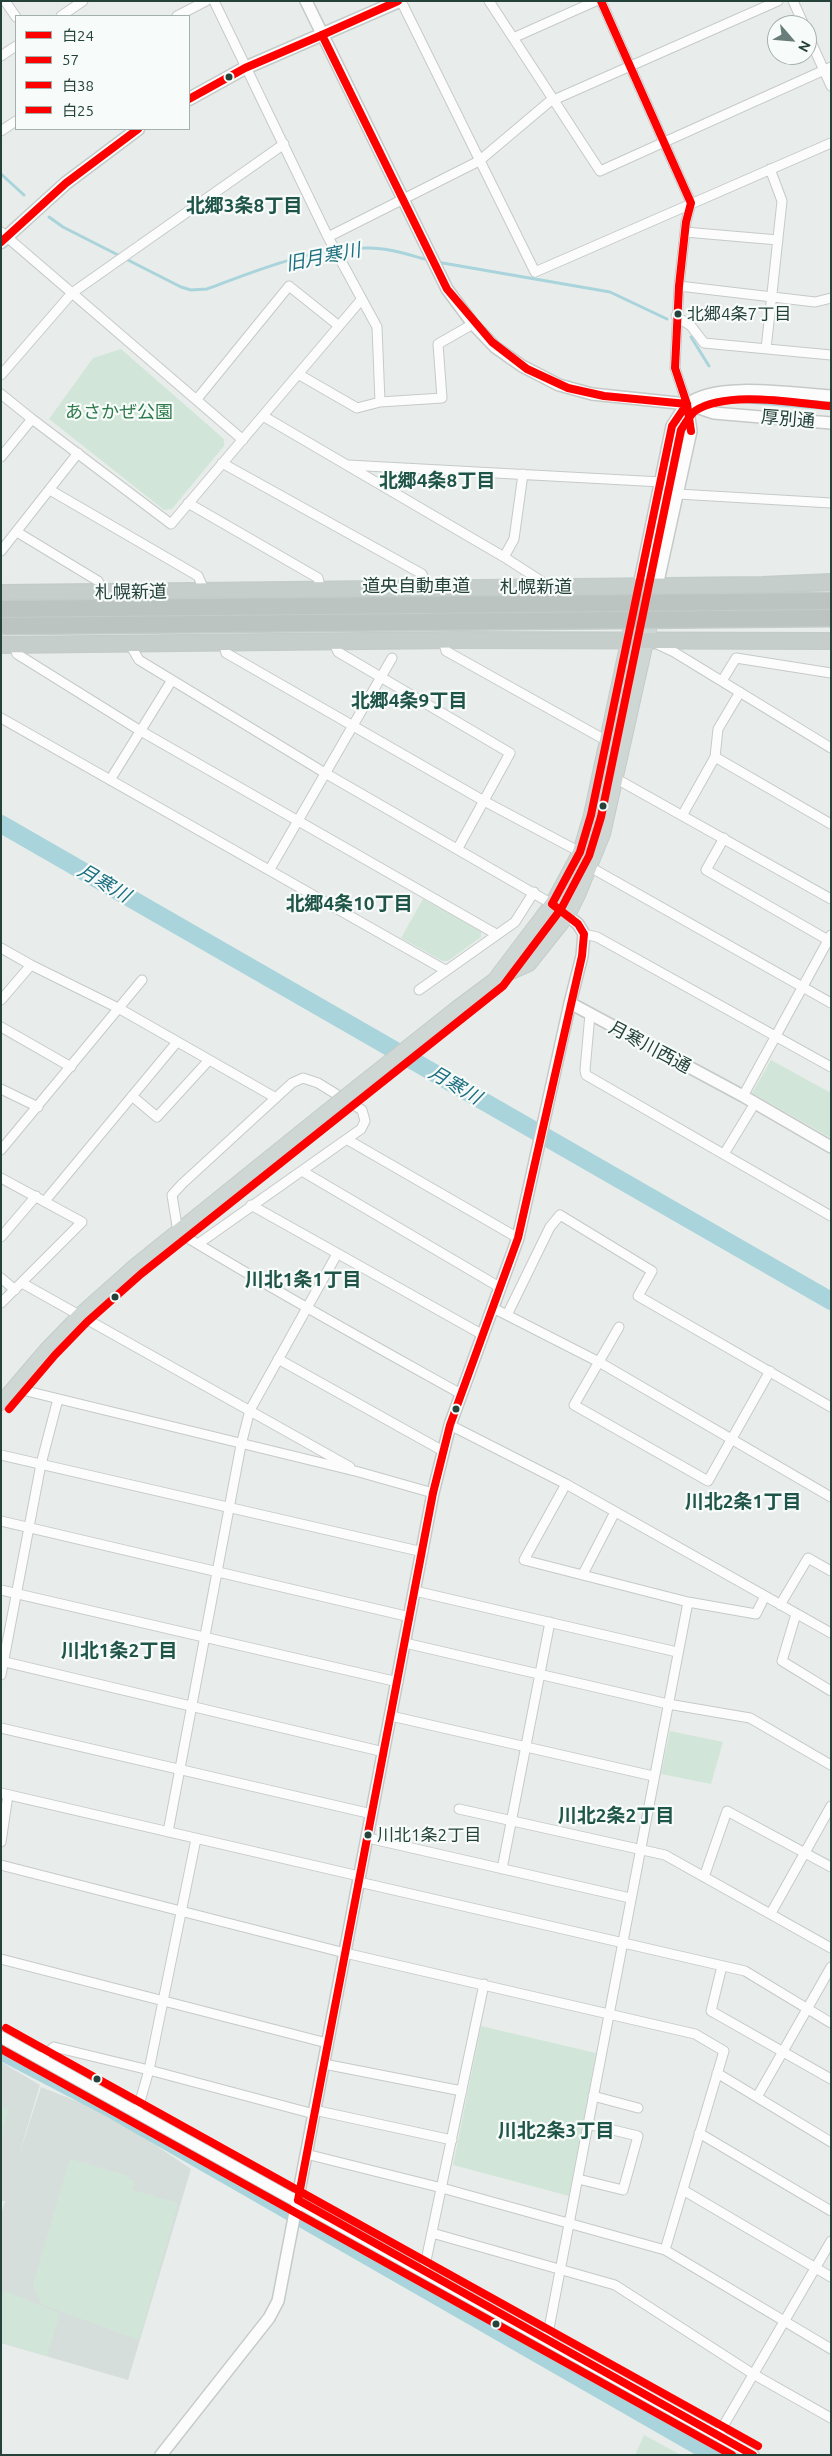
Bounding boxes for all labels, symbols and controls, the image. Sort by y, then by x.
legend [15,15,190,130]
north arrow [767,15,817,65]
text: 白24 [62,27,94,44]
text: N [795,38,814,55]
text: 57 [62,51,79,68]
unlabelled marker [224,72,234,82]
text: 白38 [62,77,94,94]
text: 白25 [62,102,94,119]
district label: 北郷3条8丁目 [186,195,302,217]
water label: 旧月寒川 [284,239,362,275]
place label: 北郷4条7丁目 [687,304,791,324]
marker: 北郷4条7丁目 [673,309,683,319]
park label: あさかぜ公園 [65,401,173,423]
street label: 厚別通 [760,406,816,432]
district label: 北郷4条8丁目 [379,470,495,492]
street label: 道央自動車道 [362,575,470,597]
street label: 札幌新道 [500,576,572,598]
street label: 札幌新道 [95,581,167,603]
district label: 北郷4条9丁目 [351,690,467,712]
unlabelled marker [598,801,608,811]
water label: 月寒川 [74,859,134,907]
district label: 北郷4条10丁目 [285,893,413,915]
street label: 月寒川西通 [605,1016,695,1078]
water label: 月寒川 [425,1061,485,1109]
district label: 川北1条1丁目 [245,1269,361,1291]
unlabelled marker [110,1292,120,1302]
unlabelled marker [451,1404,461,1414]
district label: 川北2条1丁目 [685,1491,801,1513]
district label: 川北1条2丁目 [61,1640,177,1662]
district label: 川北2条2丁目 [558,1805,674,1827]
place label: 川北1条2丁目 [377,1825,481,1845]
marker: 川北1条2丁目 [363,1830,373,1840]
unlabelled marker [92,2074,102,2084]
district label: 川北2条3丁目 [498,2120,614,2142]
unlabelled marker [491,2319,501,2329]

